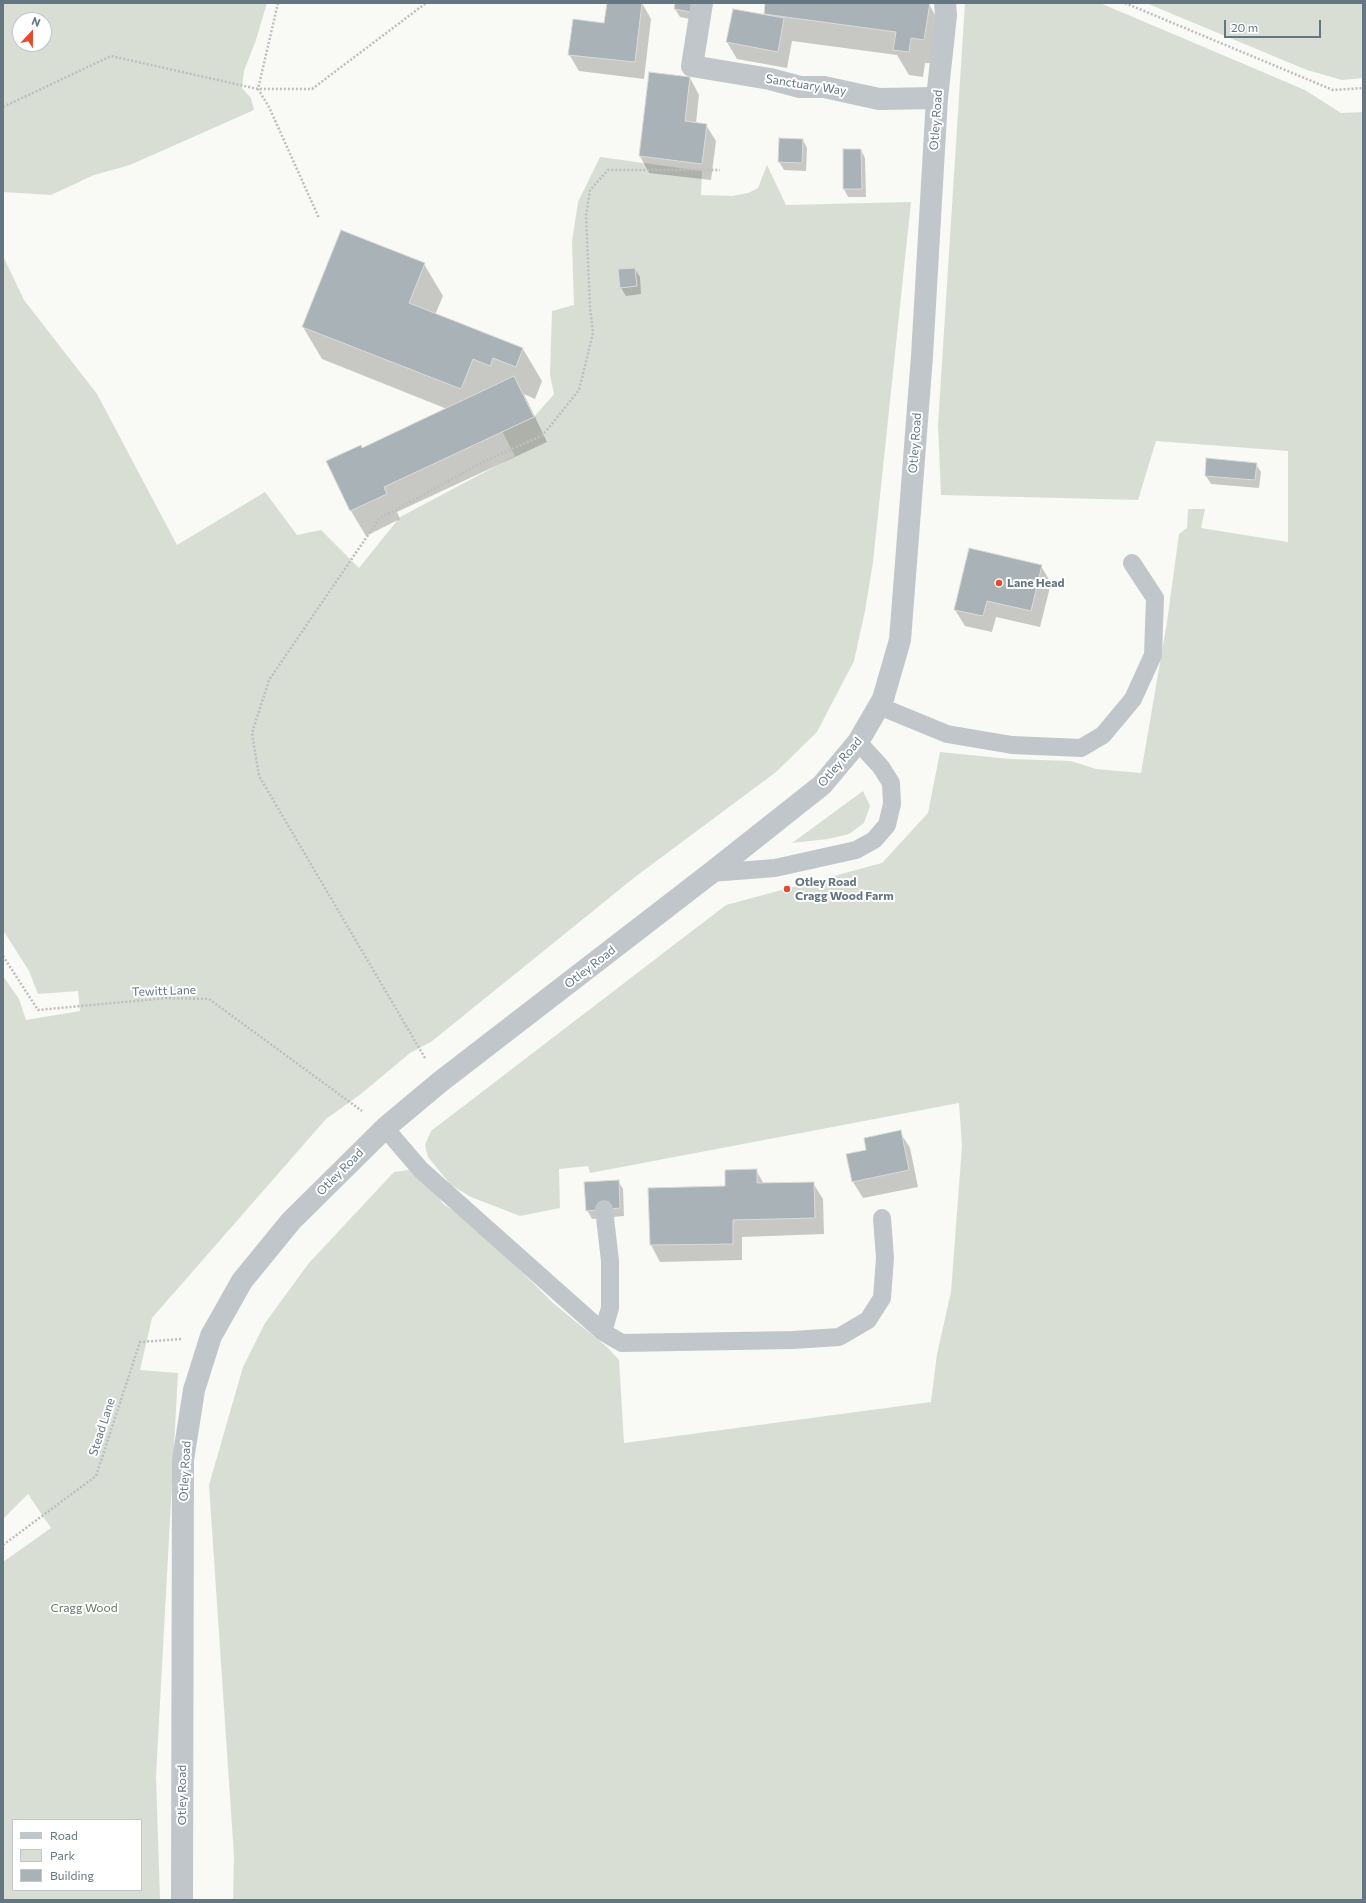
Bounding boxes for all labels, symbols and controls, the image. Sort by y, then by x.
north arrow [12,12,52,52]
scale bar [1226,12,1323,38]
text: N [30,14,43,29]
text: 20 m [1231,20,1258,34]
street label: Sanctuary Way [765,72,847,98]
street label: Otley Road [927,89,945,151]
street label: Otley Road [906,412,924,474]
place label: Lane Head [1007,576,1065,590]
marker: Lane Head [994,578,1004,588]
street label: Otley Road [815,734,865,790]
place label: Otley Road Cragg Wood Farm [795,875,894,903]
marker: Otley Road Cragg Wood Farm [782,884,792,894]
street label: Otley Road [562,943,618,991]
street label: Tewitt Lane [132,983,196,999]
street label: Otley Road [314,1146,366,1198]
street label: Stead Lane [86,1396,118,1458]
street label: Otley Road [176,1440,194,1502]
park label: Cragg Wood [50,1601,118,1615]
street label: Otley Road [175,1765,189,1825]
legend [12,1819,142,1891]
text: Road [50,1828,78,1842]
text: Park [50,1848,75,1862]
text: Building [50,1868,94,1882]

